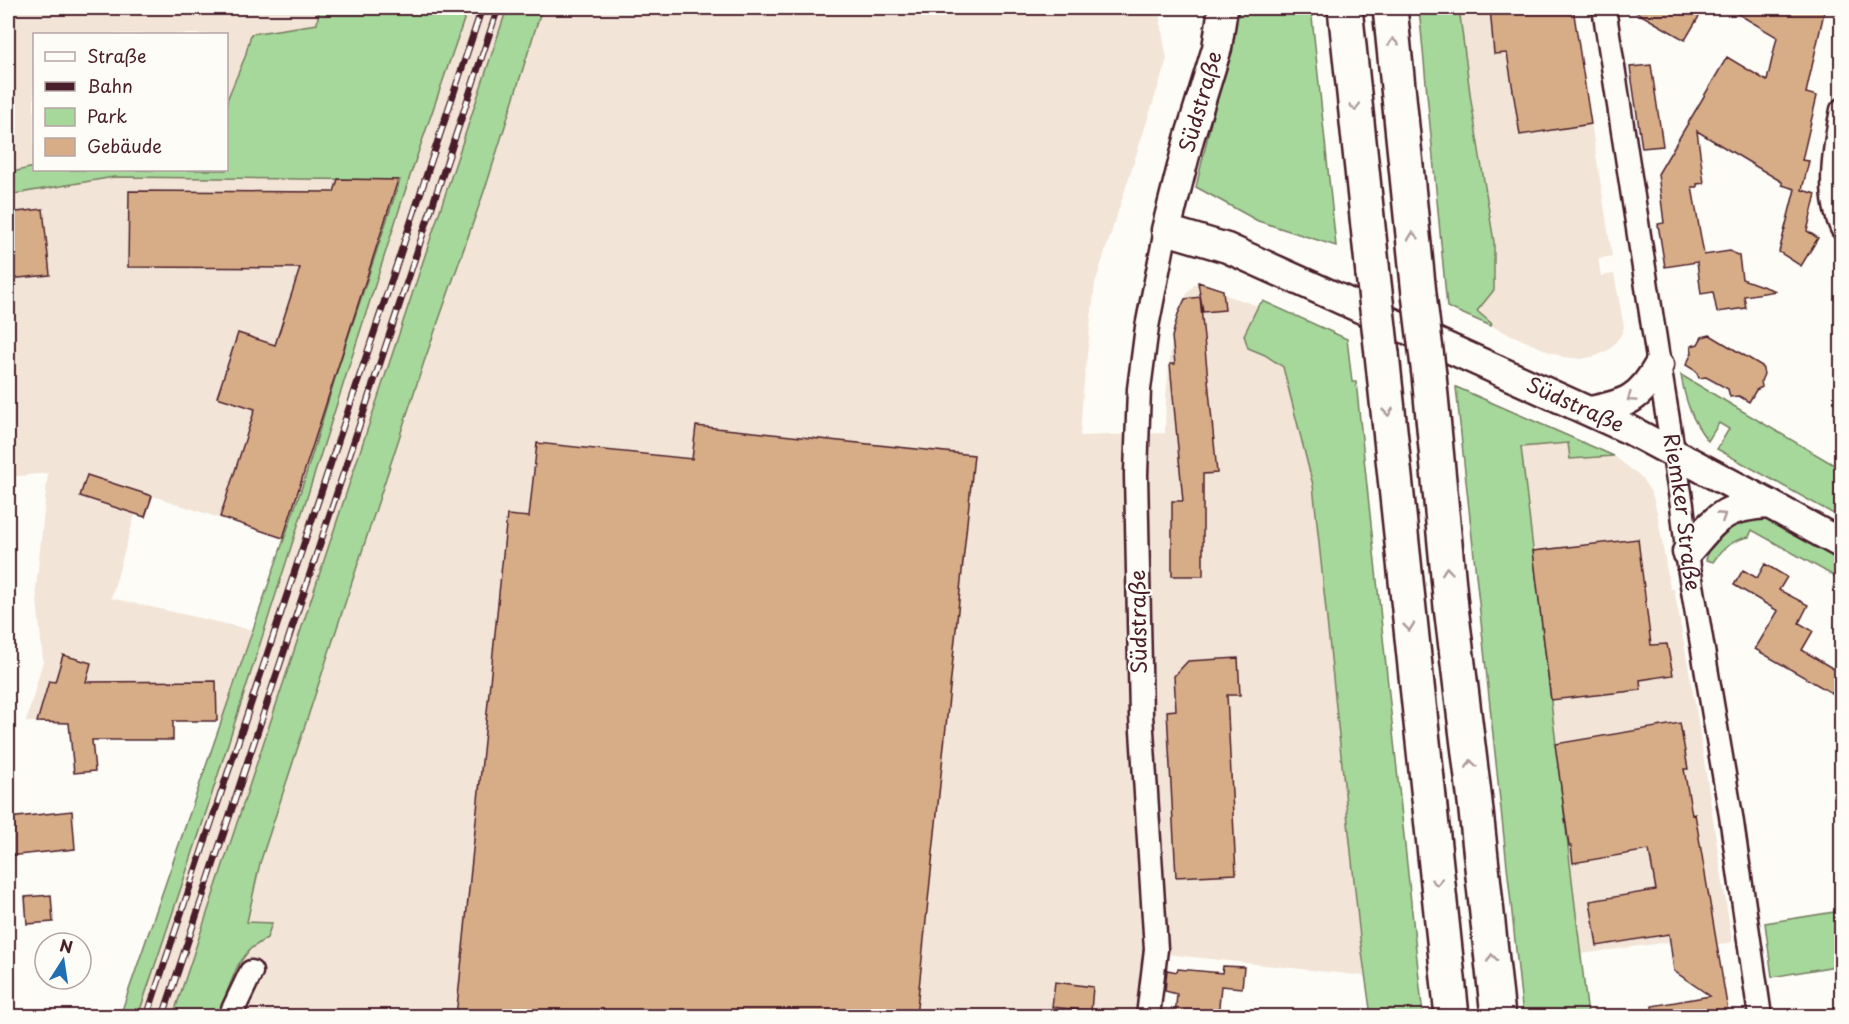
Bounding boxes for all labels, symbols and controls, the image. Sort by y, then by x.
legend [33,33,228,171]
one-way arrow [1387,38,1400,47]
text: Straße [87,42,147,69]
street label: Südstraße [1169,47,1229,156]
text: Bahn [87,72,133,99]
text: Park [87,102,127,129]
one-way arrow [1348,103,1361,112]
text: Gebäude [87,132,162,159]
one-way arrow [1407,232,1420,241]
street label: Südstraße [1522,367,1630,439]
one-way arrow [1627,391,1638,402]
one-way arrow [1381,408,1394,417]
street label: Riemker Straße [1656,430,1711,593]
one-way arrow [1715,512,1726,523]
one-way arrow [1441,566,1454,575]
street label: Südstraße [1120,570,1154,674]
one-way arrow [1403,623,1415,632]
one-way arrow [1465,760,1477,769]
one-way arrow [1430,877,1443,886]
north arrow [33,931,93,991]
text: N [58,932,75,958]
one-way arrow [1486,954,1498,963]

